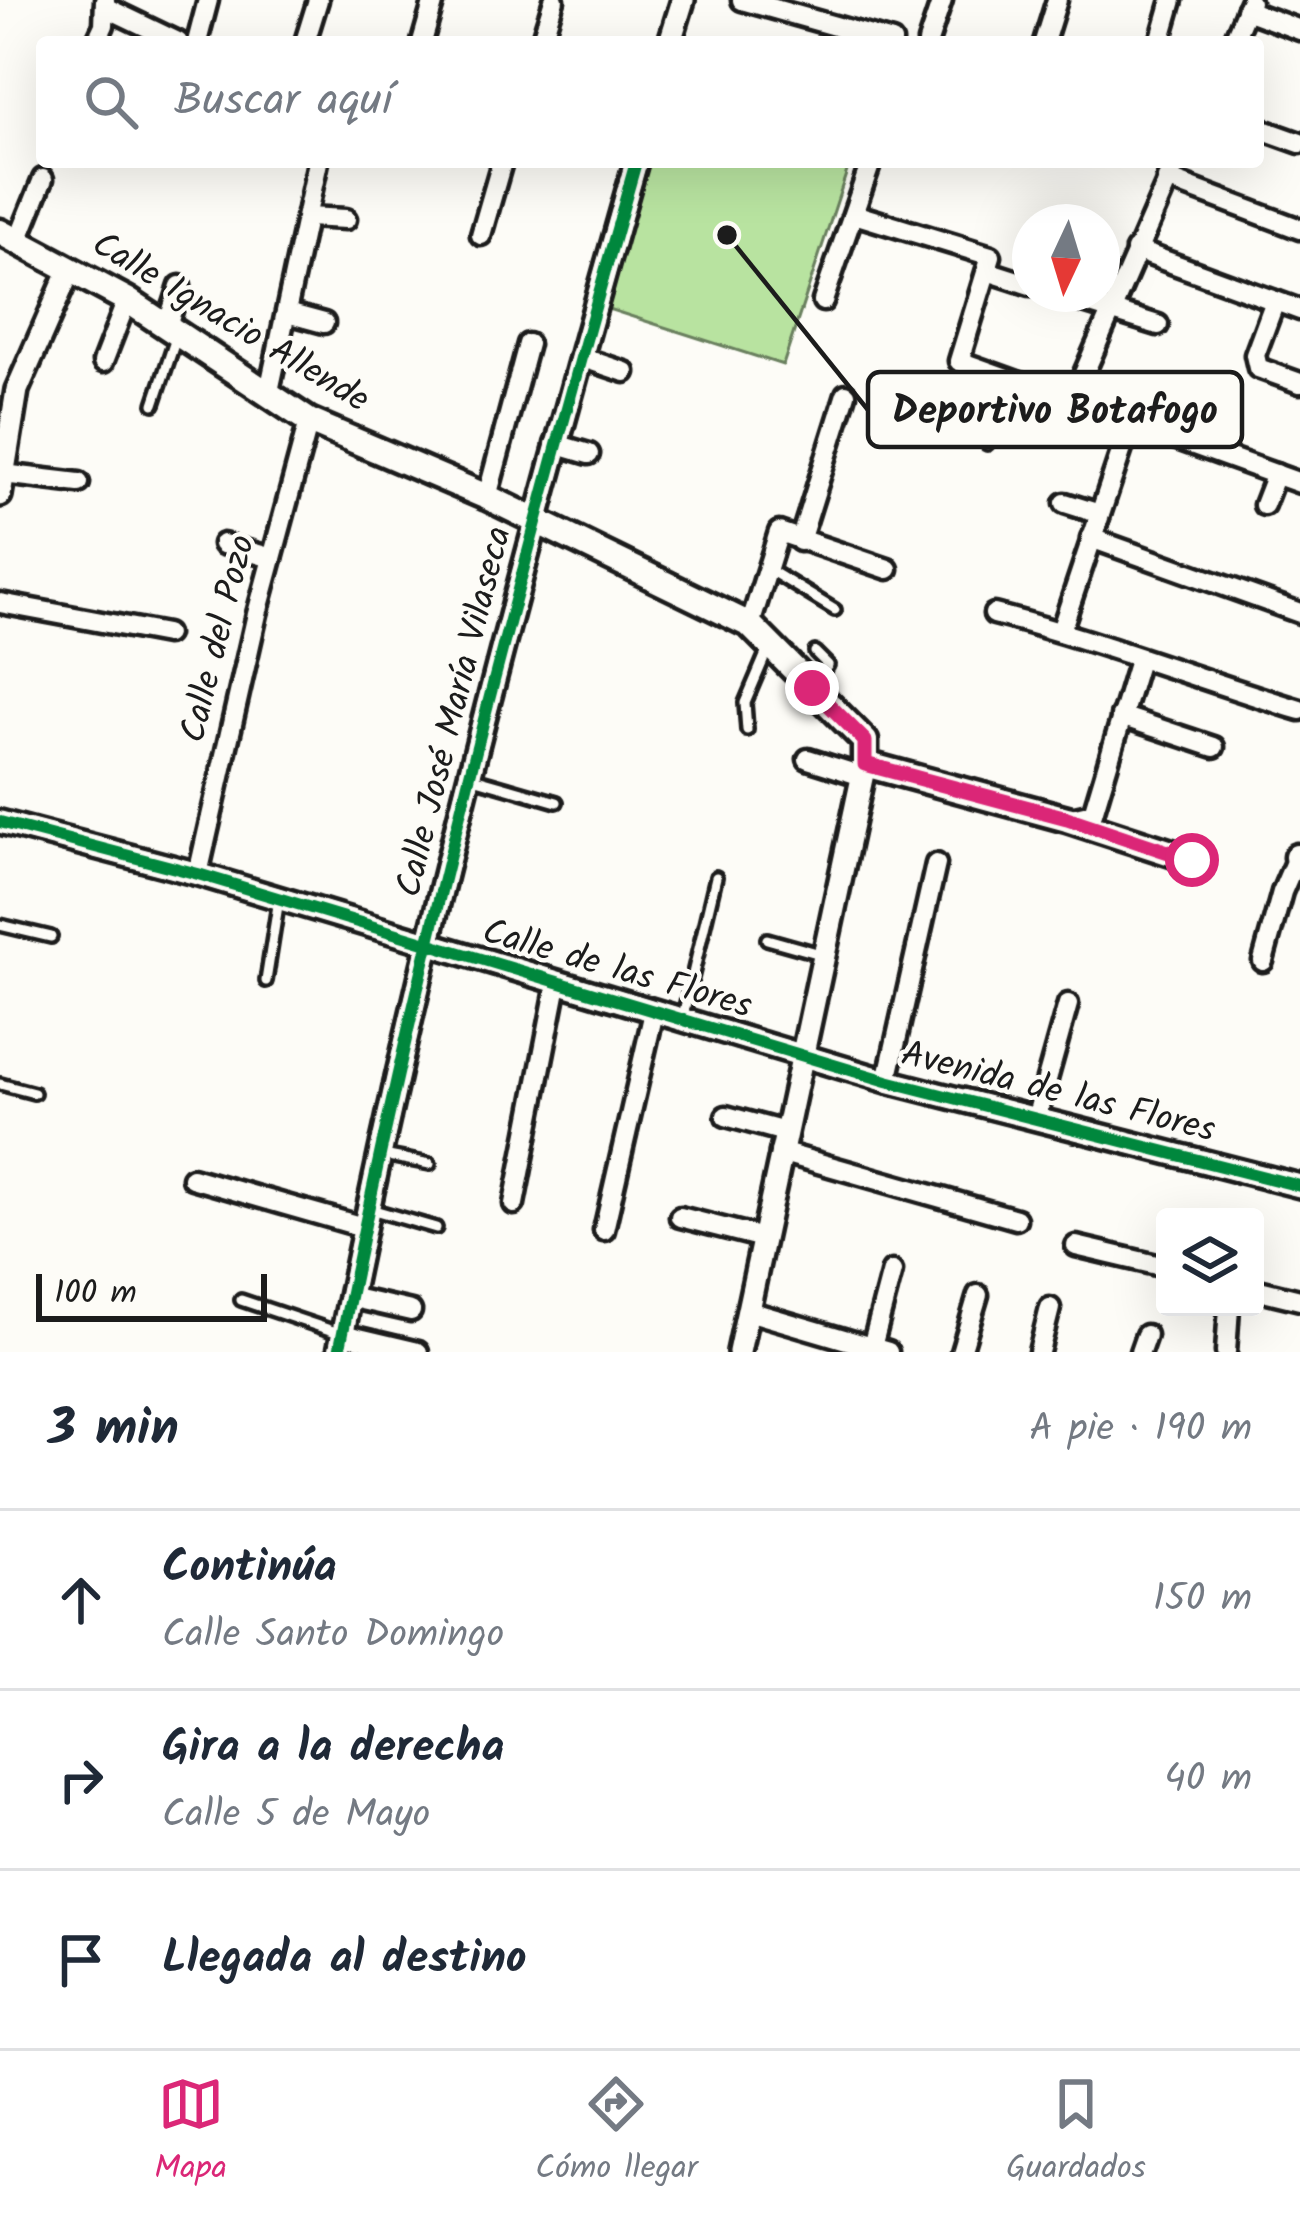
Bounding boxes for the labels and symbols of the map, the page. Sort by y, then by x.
north arrow [1012,204,1120,312]
street label: Calle Ignacio Allende [80,217,380,429]
callout: Deportivo Botafogo [868,372,1242,447]
text: Deportivo Botafogo [892,382,1218,444]
street label: Calle José María Vilaseca [381,521,529,903]
street label: Calle del Pozo [166,529,272,749]
route end [785,661,839,715]
route start [1165,833,1219,887]
street label: Calle de las Flores [475,904,759,1036]
street label: Avenida de las Flores [895,1026,1221,1160]
scale bar [36,1268,267,1321]

